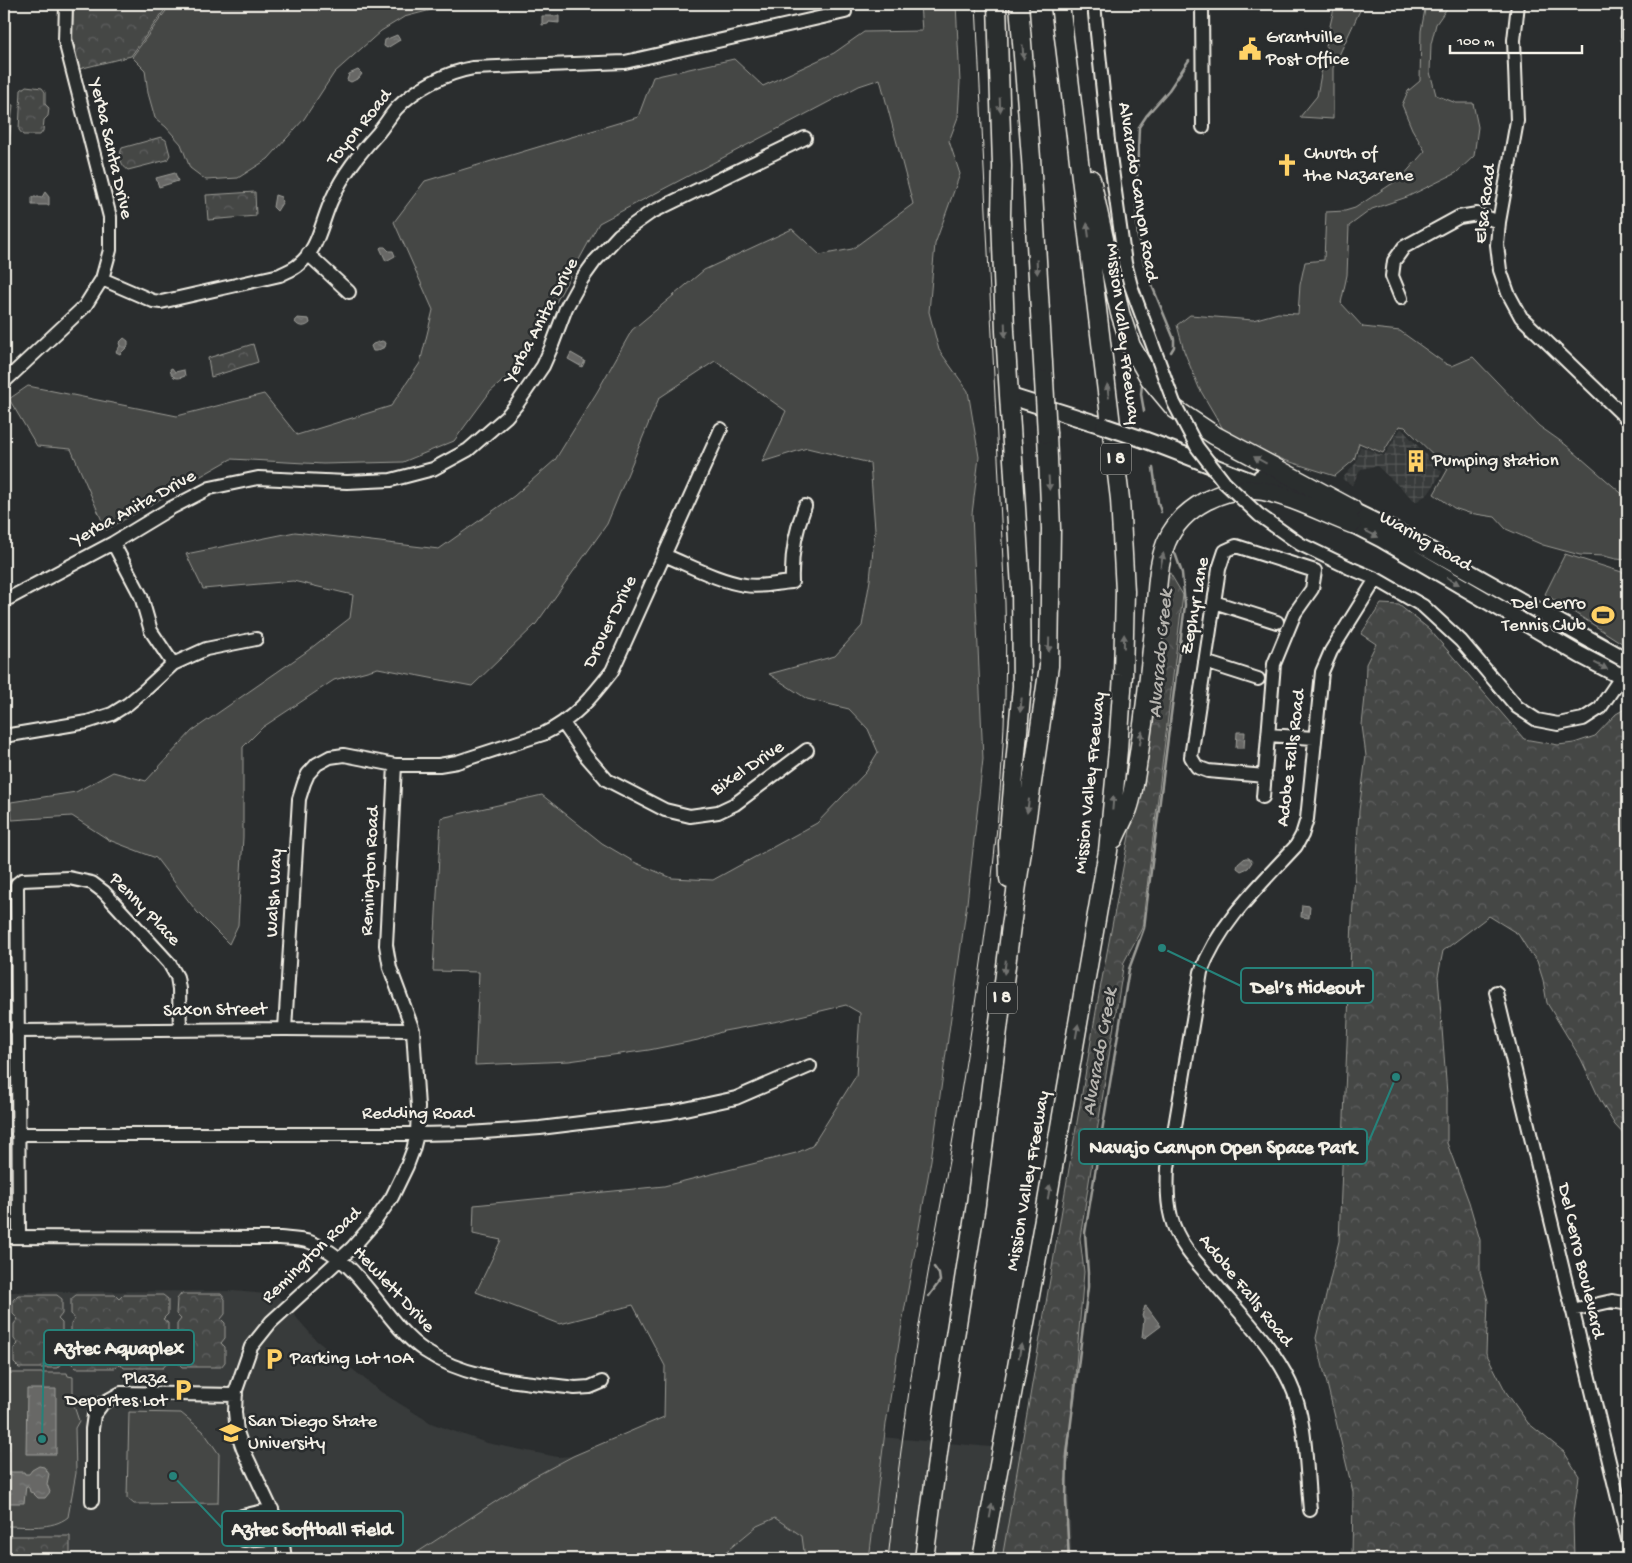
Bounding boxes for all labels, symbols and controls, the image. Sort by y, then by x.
scale bar [1450,22,1582,54]
place label: Grantville Post Office [1265,27,1349,72]
text: 100 m [1456,33,1495,51]
public building icon: Grantville Post Office [1237,36,1263,62]
one-way arrow [1020,45,1028,61]
street label: Yerba Santa Drive [82,75,137,221]
street label: Toyon Road [322,84,399,172]
one-way arrow [996,97,1004,113]
street label: Alvarado Canyon Road [1111,101,1163,285]
place label: Church of the Nazarene [1302,143,1414,188]
church icon: Church of the Nazarene [1274,152,1300,178]
street label: Elsa Road [1470,161,1502,245]
one-way arrow [1084,222,1092,238]
street label: Mission Valley Freeway [1099,242,1145,427]
street label: Yerba Anita Drive [498,254,585,390]
one-way arrow [1034,259,1042,275]
one-way arrow [1001,322,1009,338]
one-way arrow [1104,383,1112,399]
road number: I 8 [1101,444,1131,474]
building icon: Pumping station [1403,448,1429,474]
place label: Pumping station [1431,450,1559,473]
one-way arrow [1253,456,1268,464]
street label: Yerba Anita Drive [66,465,201,554]
one-way arrow [1046,475,1054,491]
street label: Waring Road [1374,506,1477,579]
one-way arrow [1364,530,1379,538]
one-way arrow [1158,552,1166,567]
street label: Zephyr Lane [1176,555,1216,657]
street label: Drover Drive [578,572,643,674]
one-way arrow [1446,576,1459,585]
water label: Alvarado Creek [1145,587,1179,719]
place label: Del Cerro Tennis Club [1501,593,1586,638]
sports icon: Del Cerro Tennis Club [1590,602,1616,628]
one-way arrow [1120,632,1128,648]
one-way arrow [1045,638,1053,654]
one-way arrow [1594,662,1608,670]
street label: Adobe Falls Road [1272,686,1312,828]
street label: Mission Valley Freeway [1070,690,1112,875]
one-way arrow [1017,697,1025,713]
one-way arrow [1137,730,1145,746]
street label: Bixel Drive [706,736,789,803]
one-way arrow [1109,794,1117,810]
one-way arrow [1024,799,1032,815]
street label: Remington Road [356,804,386,936]
street label: Walsh Way [261,847,289,938]
street label: Penny Place [102,868,185,952]
one-way arrow [1001,960,1009,976]
callout: Del’s Hideout [1241,968,1373,1003]
text: Del’s Hideout [1249,978,1365,1001]
road number: I 8 [987,982,1017,1014]
water label: Alvarado Creek [1079,985,1124,1117]
street label: Saxon Street [163,999,269,1023]
one-way arrow [1073,1023,1081,1039]
street label: Mission Valley Freeway [1002,1088,1056,1273]
street label: Redding Road [362,1103,476,1126]
callout: Navajo Canyon Open Space Park [1079,1129,1367,1164]
text: Navajo Canyon Open Space Park [1089,1138,1359,1161]
street label: Del Cerro Boulevard [1551,1179,1609,1342]
one-way arrow [1046,1183,1054,1199]
street label: Remington Road [257,1201,368,1309]
street label: Adobe Falls Road [1193,1230,1299,1353]
street label: Hewlett Drive [347,1242,439,1338]
callout: Aztec Aquaplex [44,1330,194,1365]
text: Aztec Aquaplex [53,1339,184,1362]
one-way arrow [1016,1344,1024,1359]
parking icon: Parking Lot 10A [261,1346,287,1372]
place label: Parking Lot 10A [289,1348,415,1371]
place label: Plaza Deportes Lot [63,1368,169,1413]
parking icon: Plaza Deportes Lot [170,1377,196,1403]
place label: San Diego State University [248,1411,377,1456]
school or university icon: San Diego State University [218,1420,244,1446]
one-way arrow [987,1503,995,1519]
callout: Aztec Softball Field [222,1511,403,1546]
text: Aztec Softball Field [231,1520,395,1543]

